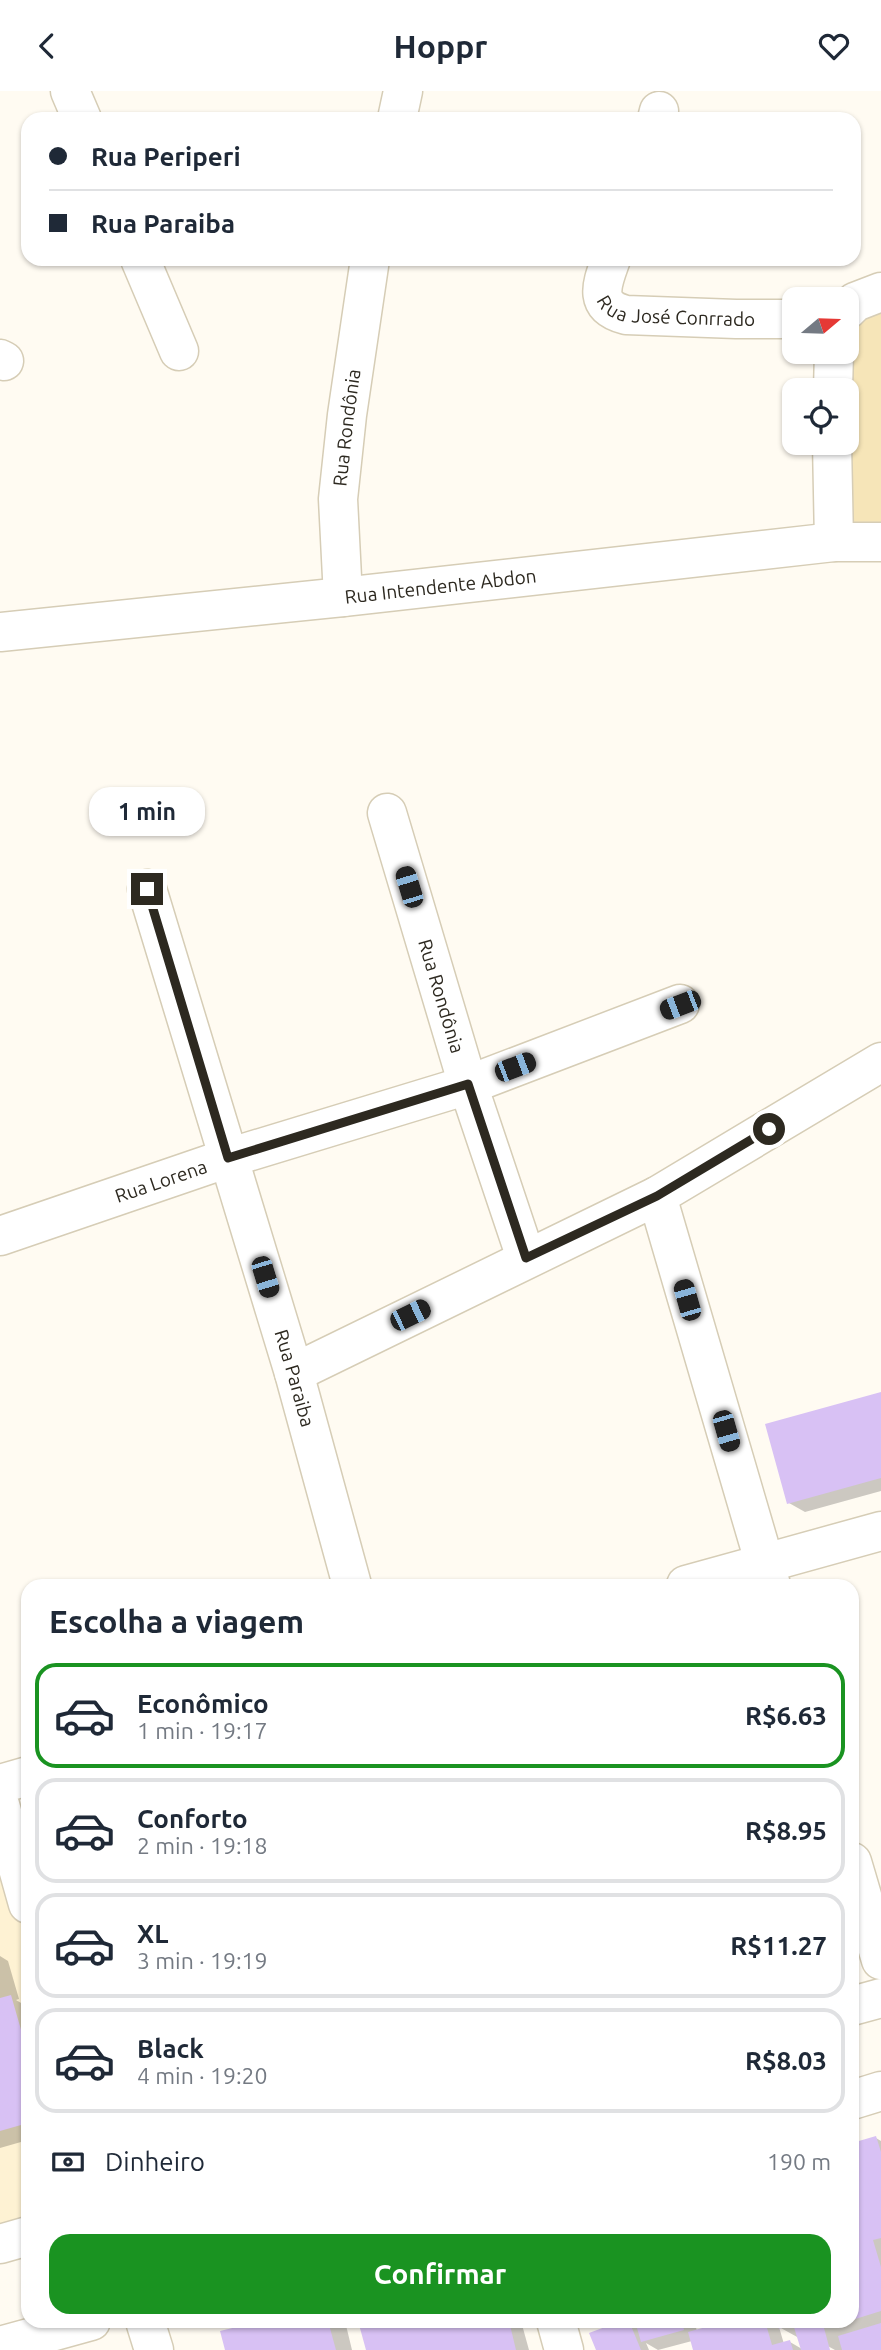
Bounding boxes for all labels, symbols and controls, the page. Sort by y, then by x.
icon: back [28,27,66,65]
icon: heart [815,27,853,65]
text: Hoppr [394,28,487,64]
text: Rua Periperi [91,142,241,171]
text: Rua Paraiba [91,209,235,238]
north arrow [782,287,859,364]
map controls [782,287,859,455]
street label: Rua José Conrrado [592,291,755,330]
street label: Rua Rondônia [328,367,365,487]
button: locate [782,378,859,455]
street label: Rua Intendente Abdon [344,564,538,608]
callout: 1 min [89,787,205,837]
text: 1 min [118,799,176,824]
car [393,864,426,910]
route end [131,873,163,905]
street label: Rua Rondônia [414,936,469,1056]
car [657,988,704,1022]
car [492,1050,539,1084]
route start [753,1113,785,1145]
street label: Rua Lorena [112,1155,210,1207]
car [249,1254,282,1300]
car [672,1277,703,1323]
car [387,1296,434,1334]
street label: Rua Paraiba [270,1327,319,1429]
car [711,1408,742,1454]
text: Escolha a viagem [49,1603,304,1639]
icon: car [53,1684,116,1747]
text: Econômico [137,1689,269,1718]
text: R$6.63 [745,1701,827,1730]
text: 1 min · 19:17 [137,1718,268,1743]
icon: car [53,1799,116,1862]
text: Conforto [137,1804,248,1833]
text: R$8.95 [745,1816,827,1845]
text: 2 min · 19:18 [137,1833,268,1858]
icon: car [53,1914,116,1977]
text: XL [137,1919,168,1948]
text: R$11.27 [730,1931,827,1960]
text: 3 min · 19:19 [137,1948,268,1973]
icon: car [53,2029,116,2092]
text: Black [137,2034,204,2063]
text: R$8.03 [745,2046,827,2075]
text: 4 min · 19:20 [137,2063,268,2088]
icon: cash [49,2143,87,2181]
text: Dinheiro [105,2147,205,2176]
text: 190 m [767,2149,831,2174]
button: Confirmar [49,2234,831,2314]

